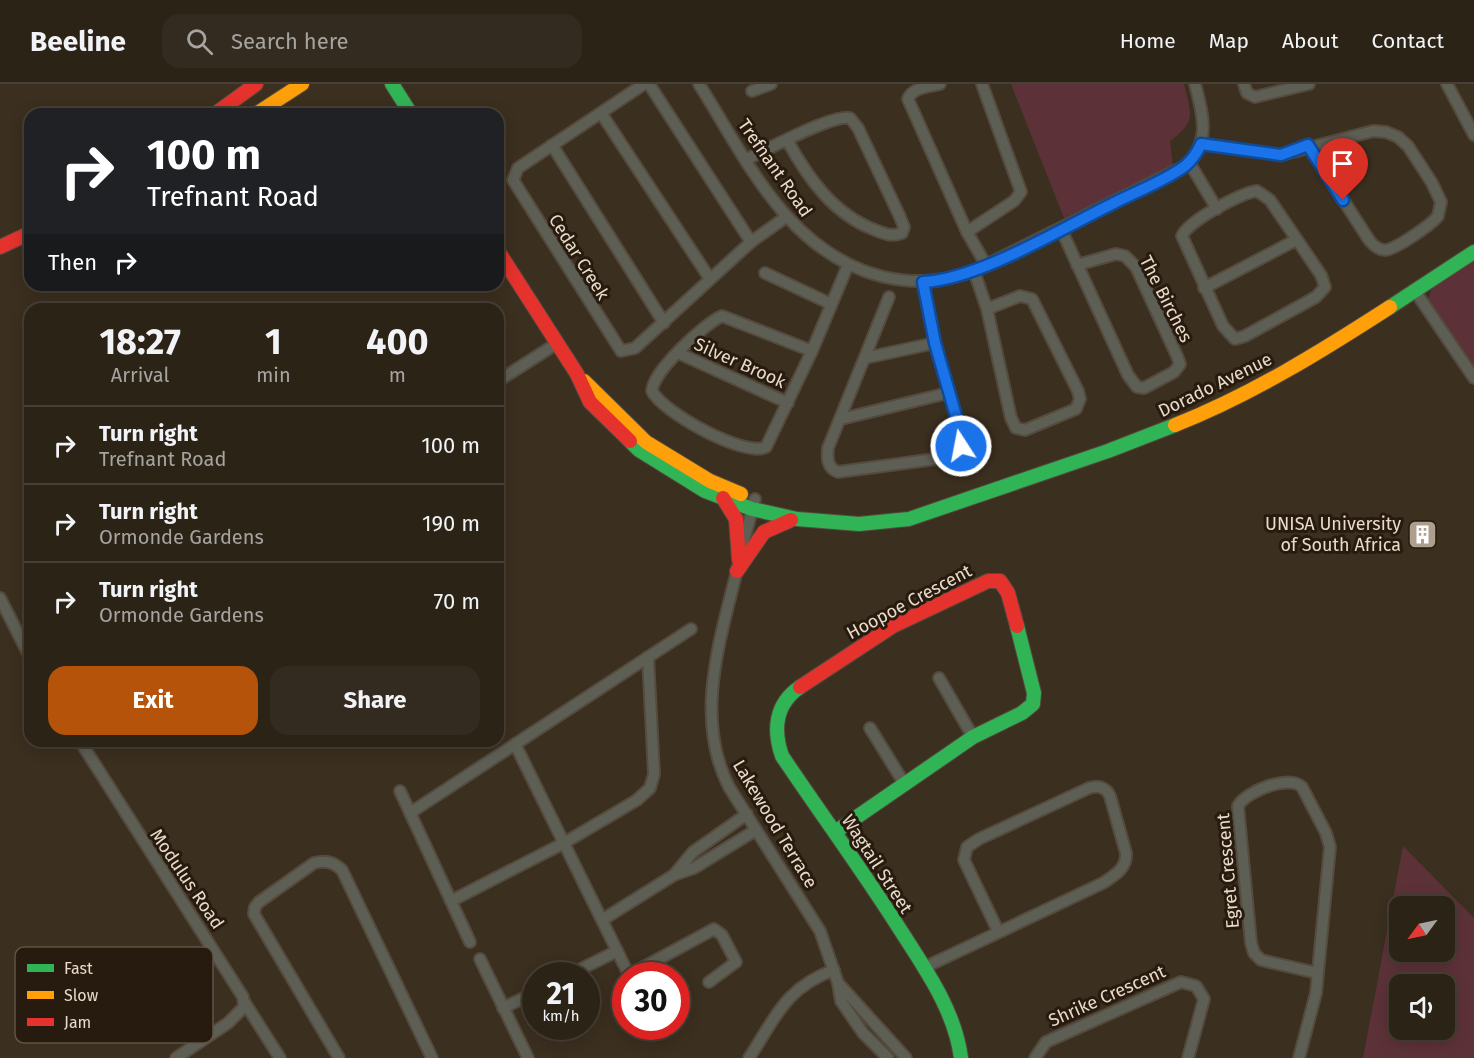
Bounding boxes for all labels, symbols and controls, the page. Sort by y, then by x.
search box [162,14,582,68]
text: Beeline [30,25,126,58]
icon: search [183,25,216,58]
text: Search here [231,28,349,55]
text: Home [1120,28,1176,54]
text: Map [1209,28,1249,54]
text: About [1282,28,1339,54]
text: Contact [1372,28,1444,54]
street label: Trefnant Road [733,115,817,221]
text: 100 m [147,130,261,180]
icon: right [48,132,126,210]
pin [1317,138,1368,200]
icon: arrive [1326,147,1359,180]
text: Trefnant Road [147,181,319,213]
street label: Cedar Creek [544,210,614,305]
icon: right [109,246,142,279]
text: Then [48,249,97,276]
street label: The Birches [1135,252,1197,346]
text: 18:27 [99,320,181,364]
text: 1 [265,320,282,364]
text: 400 [366,320,429,364]
street label: Silver Brook [691,333,790,393]
street label: Dorado Avenue [1154,348,1276,422]
text: Arrival [111,363,169,387]
text: min [256,363,291,387]
text: m [389,363,406,387]
position arrow [929,414,993,478]
text: Turn right [99,420,198,447]
icon: right [48,429,81,462]
text: 100 m [421,432,480,459]
text: Trefnant Road [99,447,226,471]
text: Turn right [99,498,198,525]
icon: right [48,507,81,540]
text: 190 m [422,510,480,537]
place label: UNISA University of South Africa [1265,513,1401,556]
building icon: UNISA University of South Africa [1406,518,1438,550]
text: Ormonde Gardens [99,525,264,549]
street label: Hoopoe Crescent [843,560,976,644]
text: Turn right [99,576,198,603]
icon: right [48,585,81,618]
text: 70 m [434,588,480,615]
text: Ormonde Gardens [99,603,264,627]
button: Exit [48,666,258,735]
button: Share [270,666,480,735]
street label: Lakewood Terrace [728,756,822,892]
street label: Wagtail Street [837,810,917,918]
street label: Egret Crescent [1212,812,1244,930]
street label: Modulus Road [145,825,229,933]
north arrow [1389,896,1455,962]
map controls [1389,896,1455,1040]
legend [15,947,213,1043]
text: Fast [64,959,93,978]
street label: Shrike Crescent [1045,960,1169,1032]
speed limit sign: 30 [612,962,690,1040]
button: sound [1389,974,1455,1040]
text: 21 [547,976,575,1012]
text: Slow [64,986,99,1005]
text: km/h [542,1007,580,1025]
text: Jam [64,1013,91,1032]

